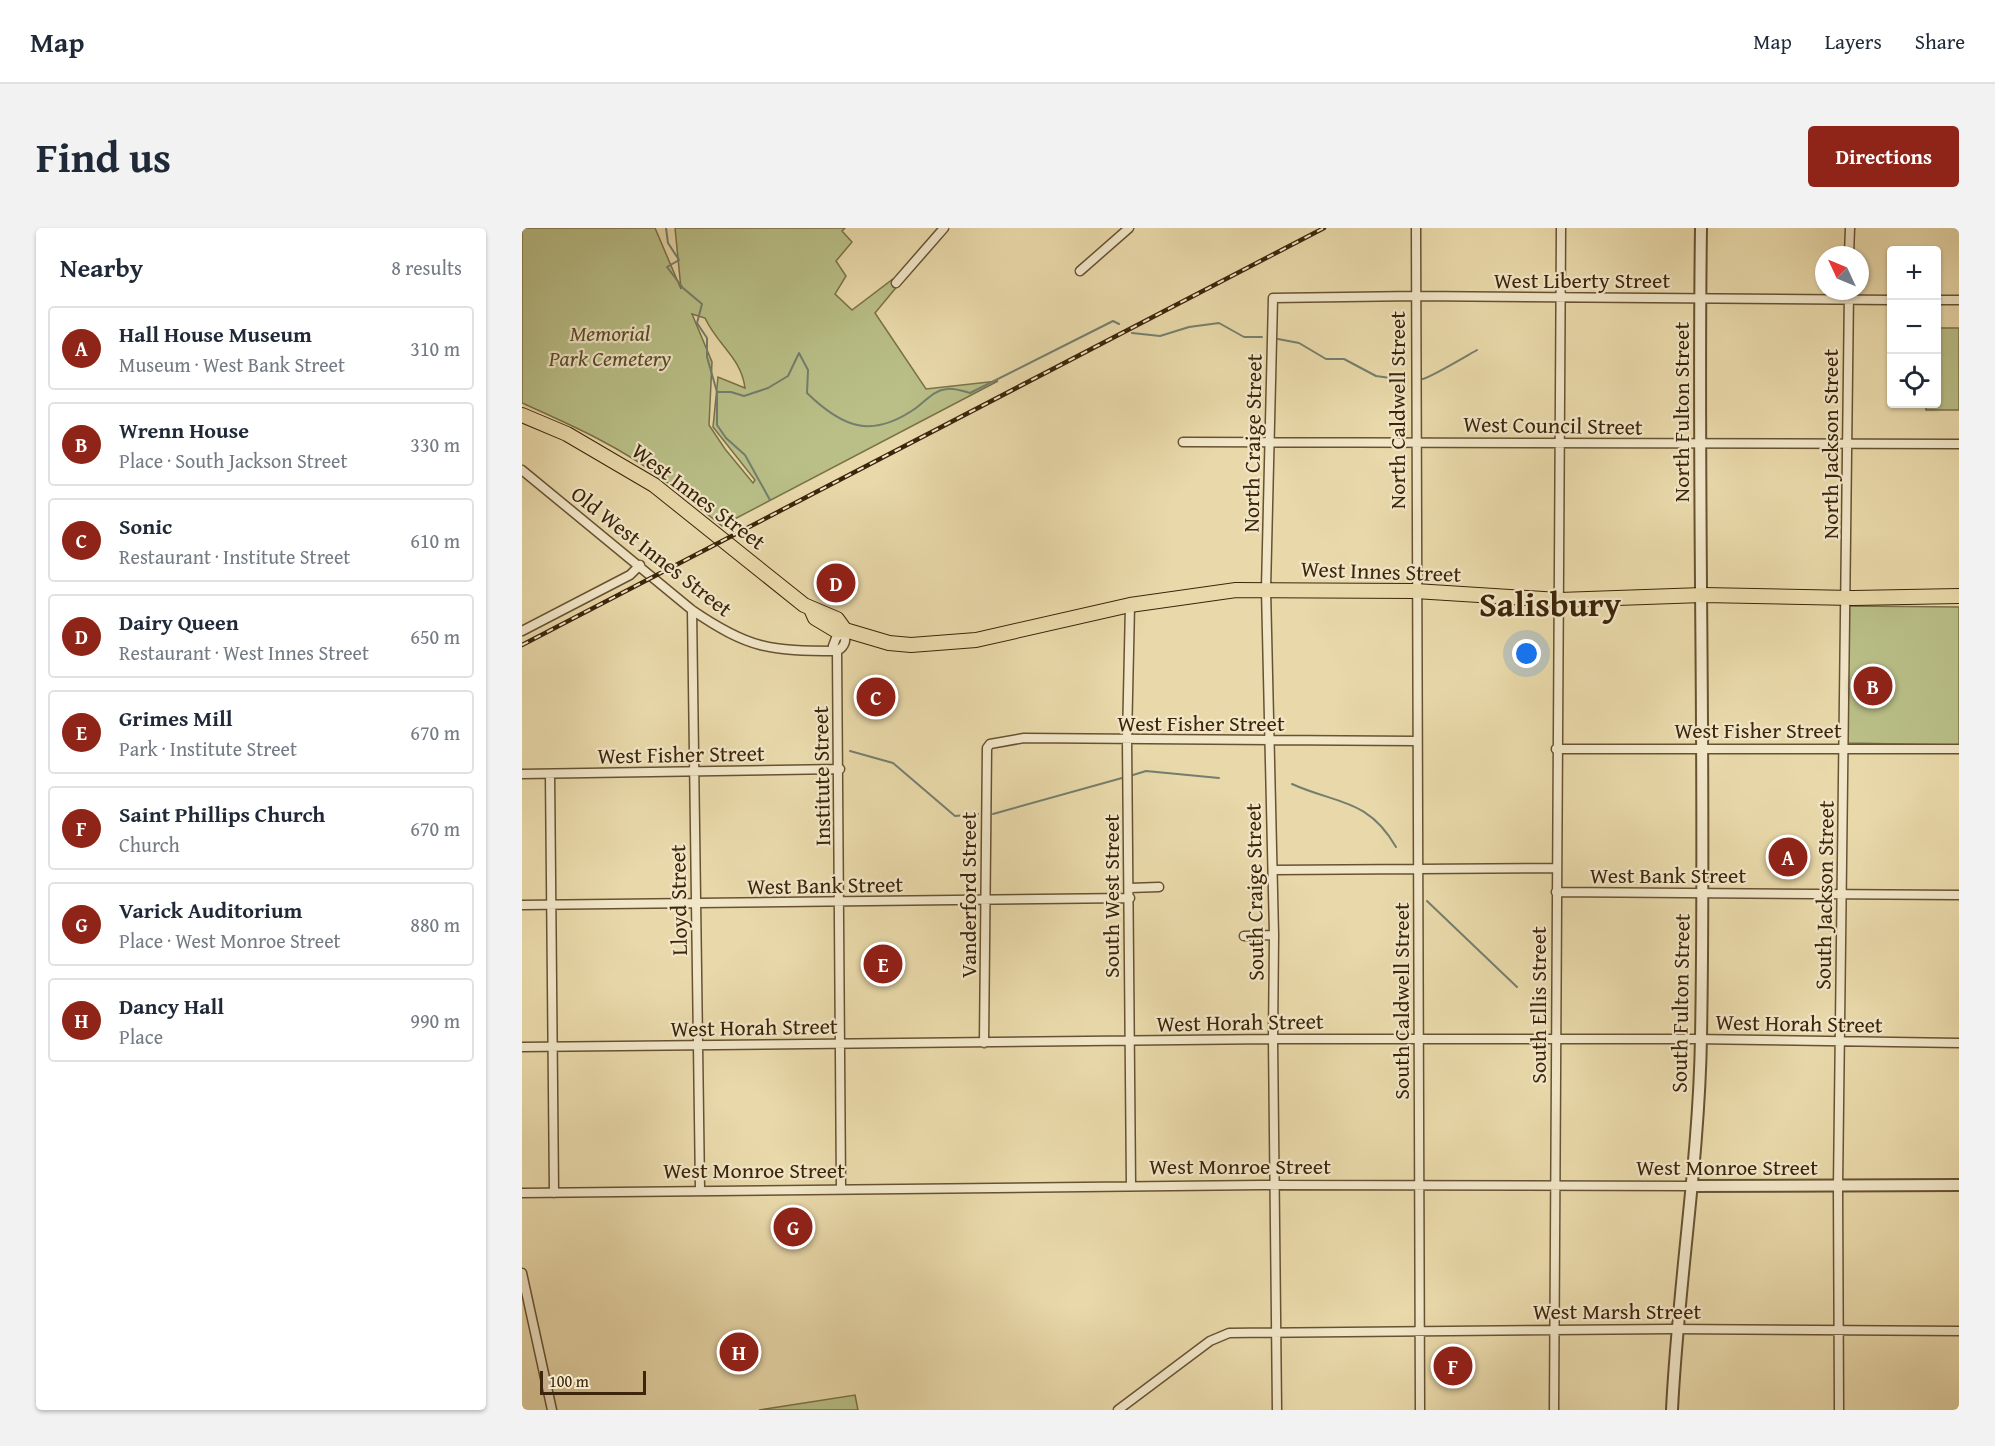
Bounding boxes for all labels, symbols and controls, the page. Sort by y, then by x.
text: Map [30,21,84,62]
text: Map [1753,26,1792,57]
text: Layers [1825,26,1882,57]
text: Share [1915,26,1965,57]
text: Find us [36,126,171,187]
button: Directions [1808,126,1959,187]
north arrow [1815,246,1869,300]
map controls [1887,246,1941,408]
button: + [1887,246,1941,300]
text: Nearby [60,248,143,287]
text: 8 results [391,253,462,282]
street label: West Liberty Street [1494,264,1670,296]
button: − [1887,300,1941,354]
street label: North Caldwell Street [1381,311,1413,509]
park label: Memorial Park Cemetery [548,317,671,374]
text: Hall House Museum [119,318,312,350]
street label: North Fulton Street [1665,322,1697,502]
text: A [75,334,88,363]
text: 310 m [410,334,460,363]
street label: North Jackson Street [1814,349,1846,539]
text: Museum · West Bank Street [119,350,345,379]
street label: North Craige Street [1234,353,1270,533]
button: locate [1887,354,1941,408]
street label: West Council Street [1463,407,1643,443]
text: Wrenn House [119,414,249,446]
text: B [75,430,88,459]
text: 330 m [410,430,460,459]
street label: West Innes Street [625,435,773,557]
text: Place · South Jackson Street [119,446,348,475]
street label: Old West Innes Street [565,478,740,624]
text: Sonic [119,510,172,542]
text: C [76,526,87,555]
text: 610 m [410,526,460,555]
text: Restaurant · Institute Street [119,542,350,571]
street label: West Innes Street [1300,552,1462,590]
pin: D [816,560,856,606]
district label: Salisbury [1479,579,1622,628]
text: Dairy Queen [119,606,239,638]
text: D [75,622,88,651]
text: 650 m [410,622,460,651]
text: Restaurant · West Innes Street [119,638,369,667]
your location [1512,639,1541,668]
pin: B [1854,664,1892,708]
pin: C [856,674,896,720]
text: Grimes Mill [119,702,233,734]
street label: Institute Street [804,705,838,846]
street label: West Fisher Street [1117,707,1285,739]
street label: West Fisher Street [1674,714,1842,746]
text: E [76,718,87,747]
text: 670 m [410,718,460,747]
text: Park · Institute Street [119,734,297,763]
street label: West Fisher Street [597,737,765,771]
text: Saint Phillips Church [119,798,325,830]
street label: South Jackson Street [1806,800,1842,990]
street label: South Craige Street [1236,803,1272,981]
street label: Vanderford Street [952,812,984,978]
text: F [76,814,87,843]
text: 670 m [410,814,460,843]
street label: South West Street [1095,814,1127,978]
text: Church [119,830,180,859]
pin: A [1768,834,1808,880]
street label: Lloyd Street [661,844,695,956]
street label: West Bank Street [1590,859,1746,891]
street label: West Bank Street [747,868,904,902]
text: Varick Auditorium [119,894,302,926]
street label: South Caldwell Street [1385,902,1417,1100]
text: G [75,910,88,939]
text: 880 m [410,910,460,939]
street label: South Fulton Street [1662,913,1698,1093]
text: Place · West Monroe Street [119,926,341,955]
street label: South Ellis Street [1522,926,1554,1084]
pin: E [864,942,902,986]
text: Dancy Hall [119,990,224,1022]
street label: West Horah Street [1156,1005,1324,1039]
text: H [75,1006,88,1035]
text: 990 m [410,1006,460,1035]
street label: West Horah Street [1715,1006,1883,1040]
street label: West Horah Street [670,1010,838,1044]
text: Place [119,1022,163,1051]
street label: West Monroe Street [1149,1150,1331,1182]
street label: West Monroe Street [1636,1151,1818,1183]
street label: West Monroe Street [663,1154,845,1186]
pin: G [774,1204,812,1250]
street label: West Marsh Street [1533,1295,1702,1327]
pin: H [720,1330,758,1374]
pin: F [1434,1344,1472,1388]
scale bar [540,1368,646,1396]
text: 100 m [549,1369,589,1393]

